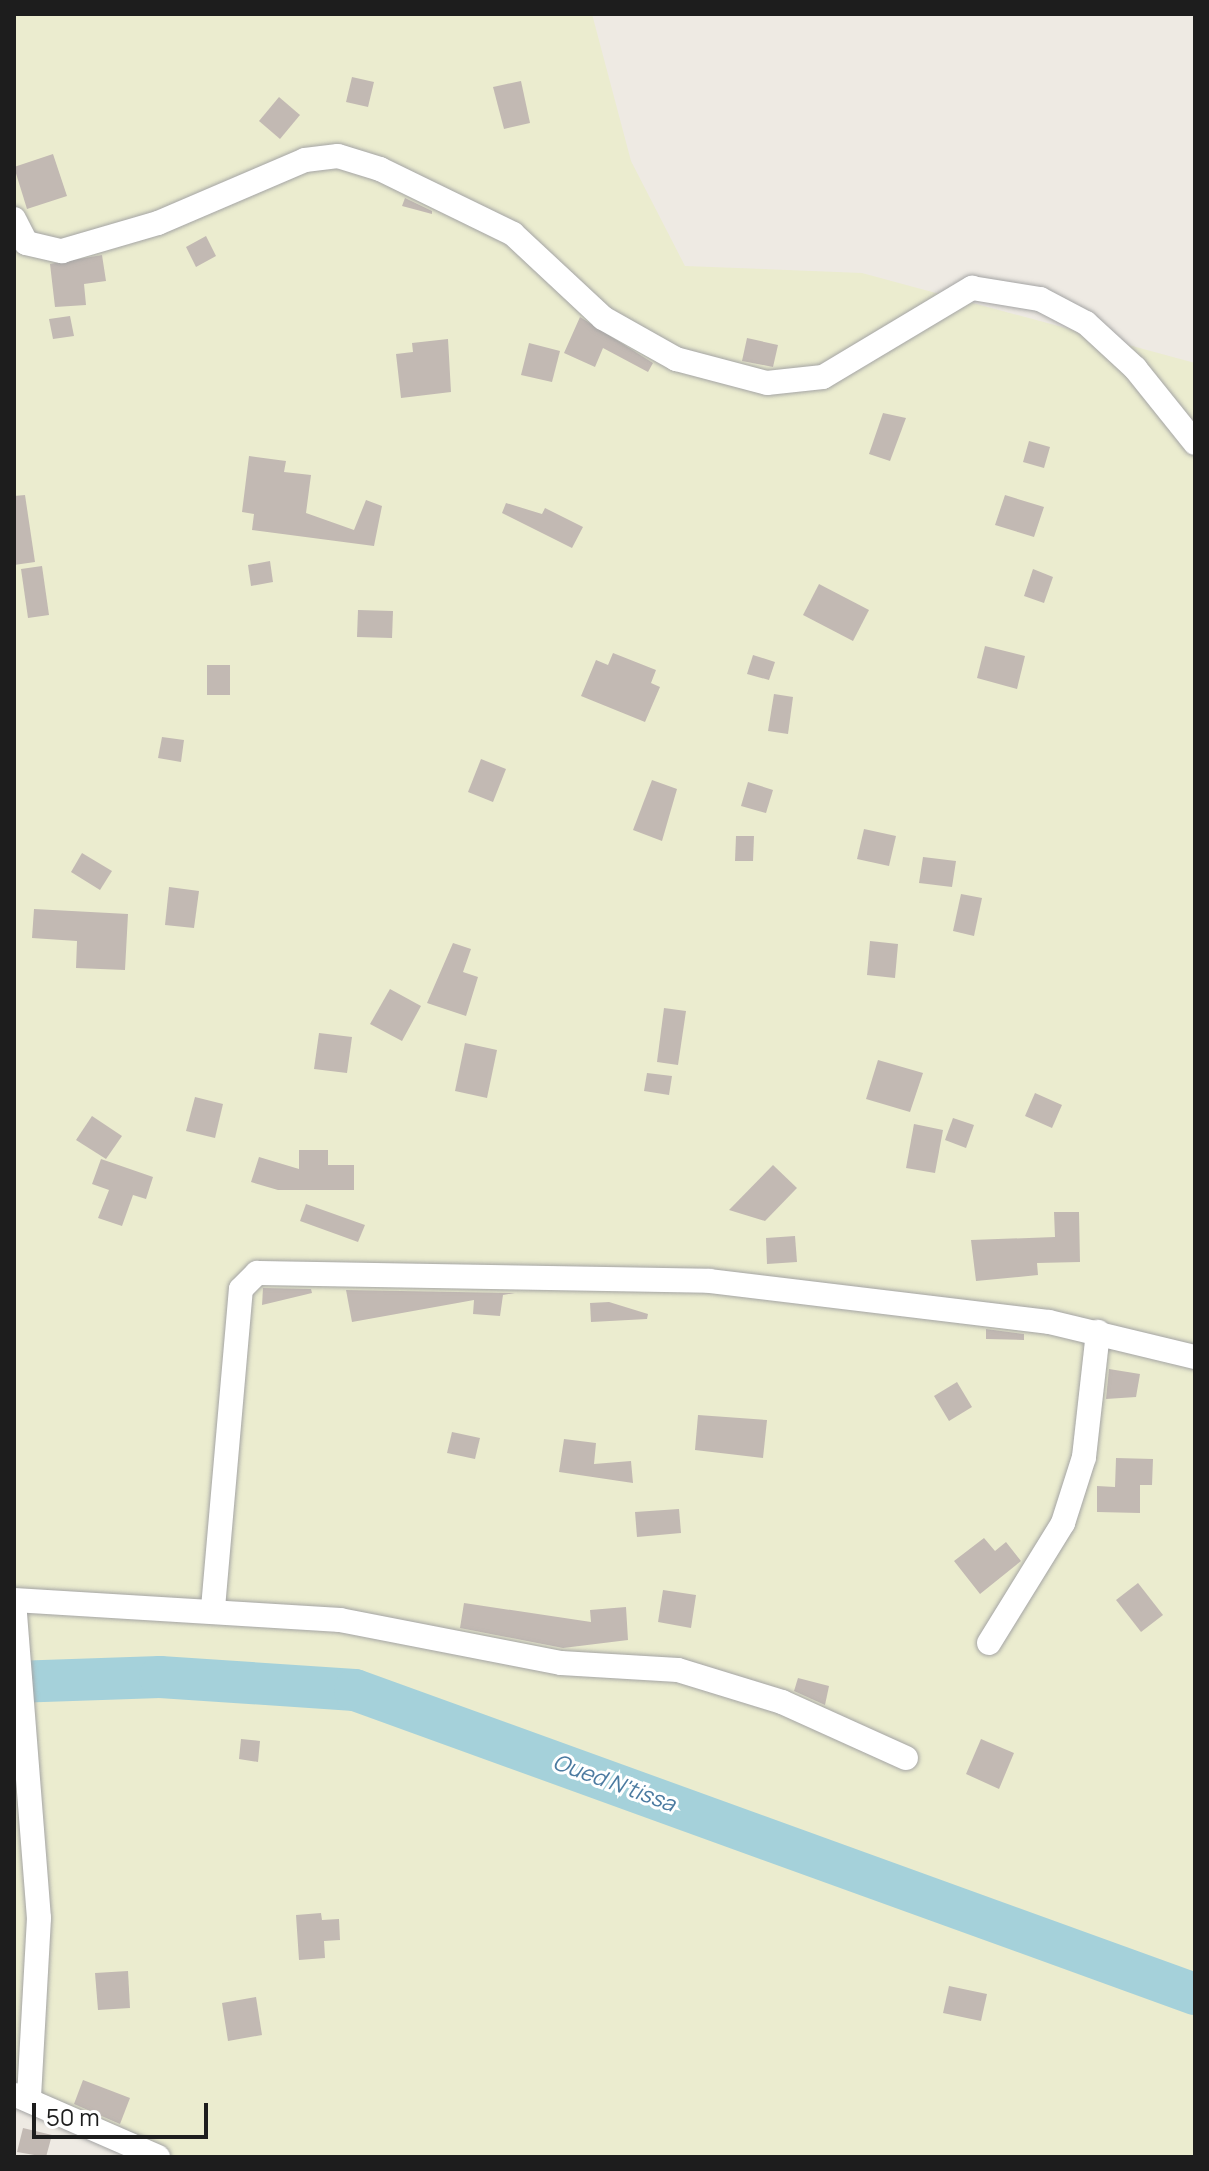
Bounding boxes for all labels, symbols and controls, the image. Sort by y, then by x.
water label: Oued N'tissa [549,1749,679,1817]
scale bar [36,2087,212,2137]
text: 50 m [46,2100,100,2133]

